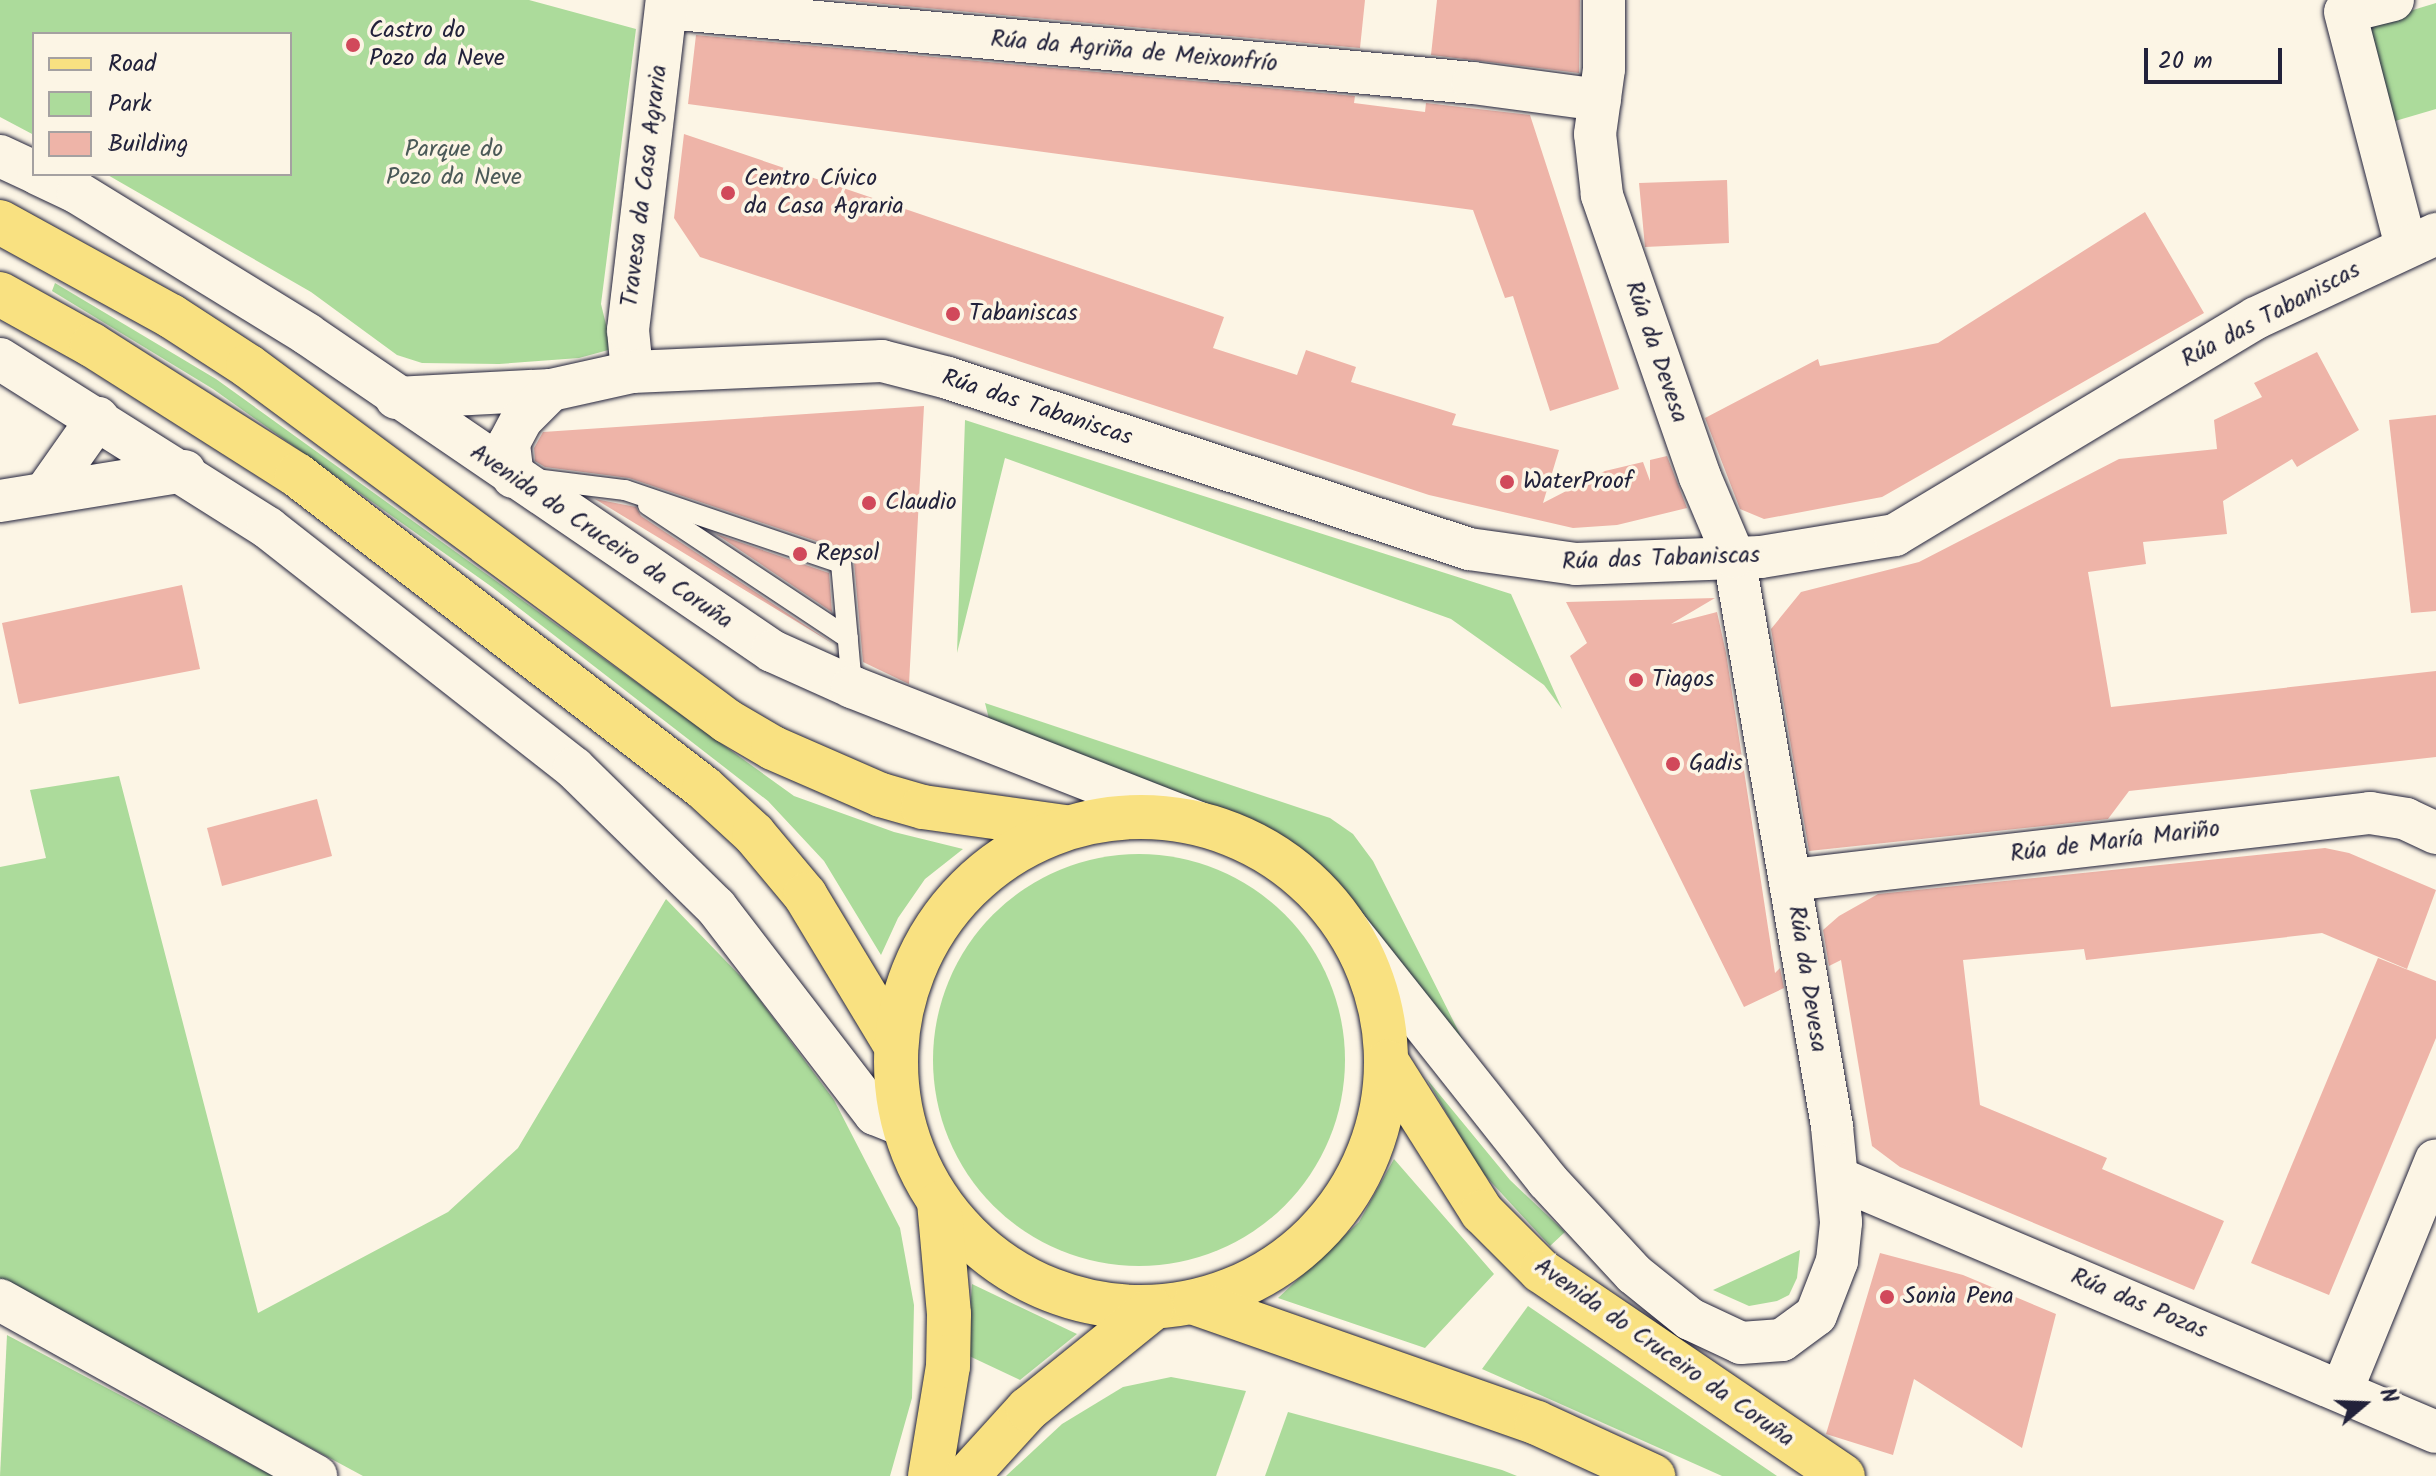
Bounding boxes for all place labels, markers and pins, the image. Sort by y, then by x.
place label: Castro do Pozo da Neve [369,17,505,73]
marker: Castro do Pozo da Neve [344,36,362,54]
place label: Centro Cívico da Casa Agraria [744,165,904,221]
marker: Centro Cívico da Casa Agraria [719,184,737,202]
place label: Tabaniscas [969,300,1078,328]
marker: Tabaniscas [944,305,962,323]
place label: WaterProof [1523,468,1633,496]
marker: WaterProof [1498,473,1516,491]
place label: Claudio [885,489,957,517]
marker: Claudio [860,494,878,512]
place label: Repsol [816,540,879,568]
marker: Repsol [791,545,809,563]
place label: Tiagos [1652,666,1714,694]
marker: Tiagos [1627,671,1645,689]
place label: Gadis [1689,750,1743,778]
marker: Gadis [1664,755,1682,773]
place label: Sonia Pena [1903,1283,2014,1311]
marker: Sonia Pena [1878,1288,1896,1306]

